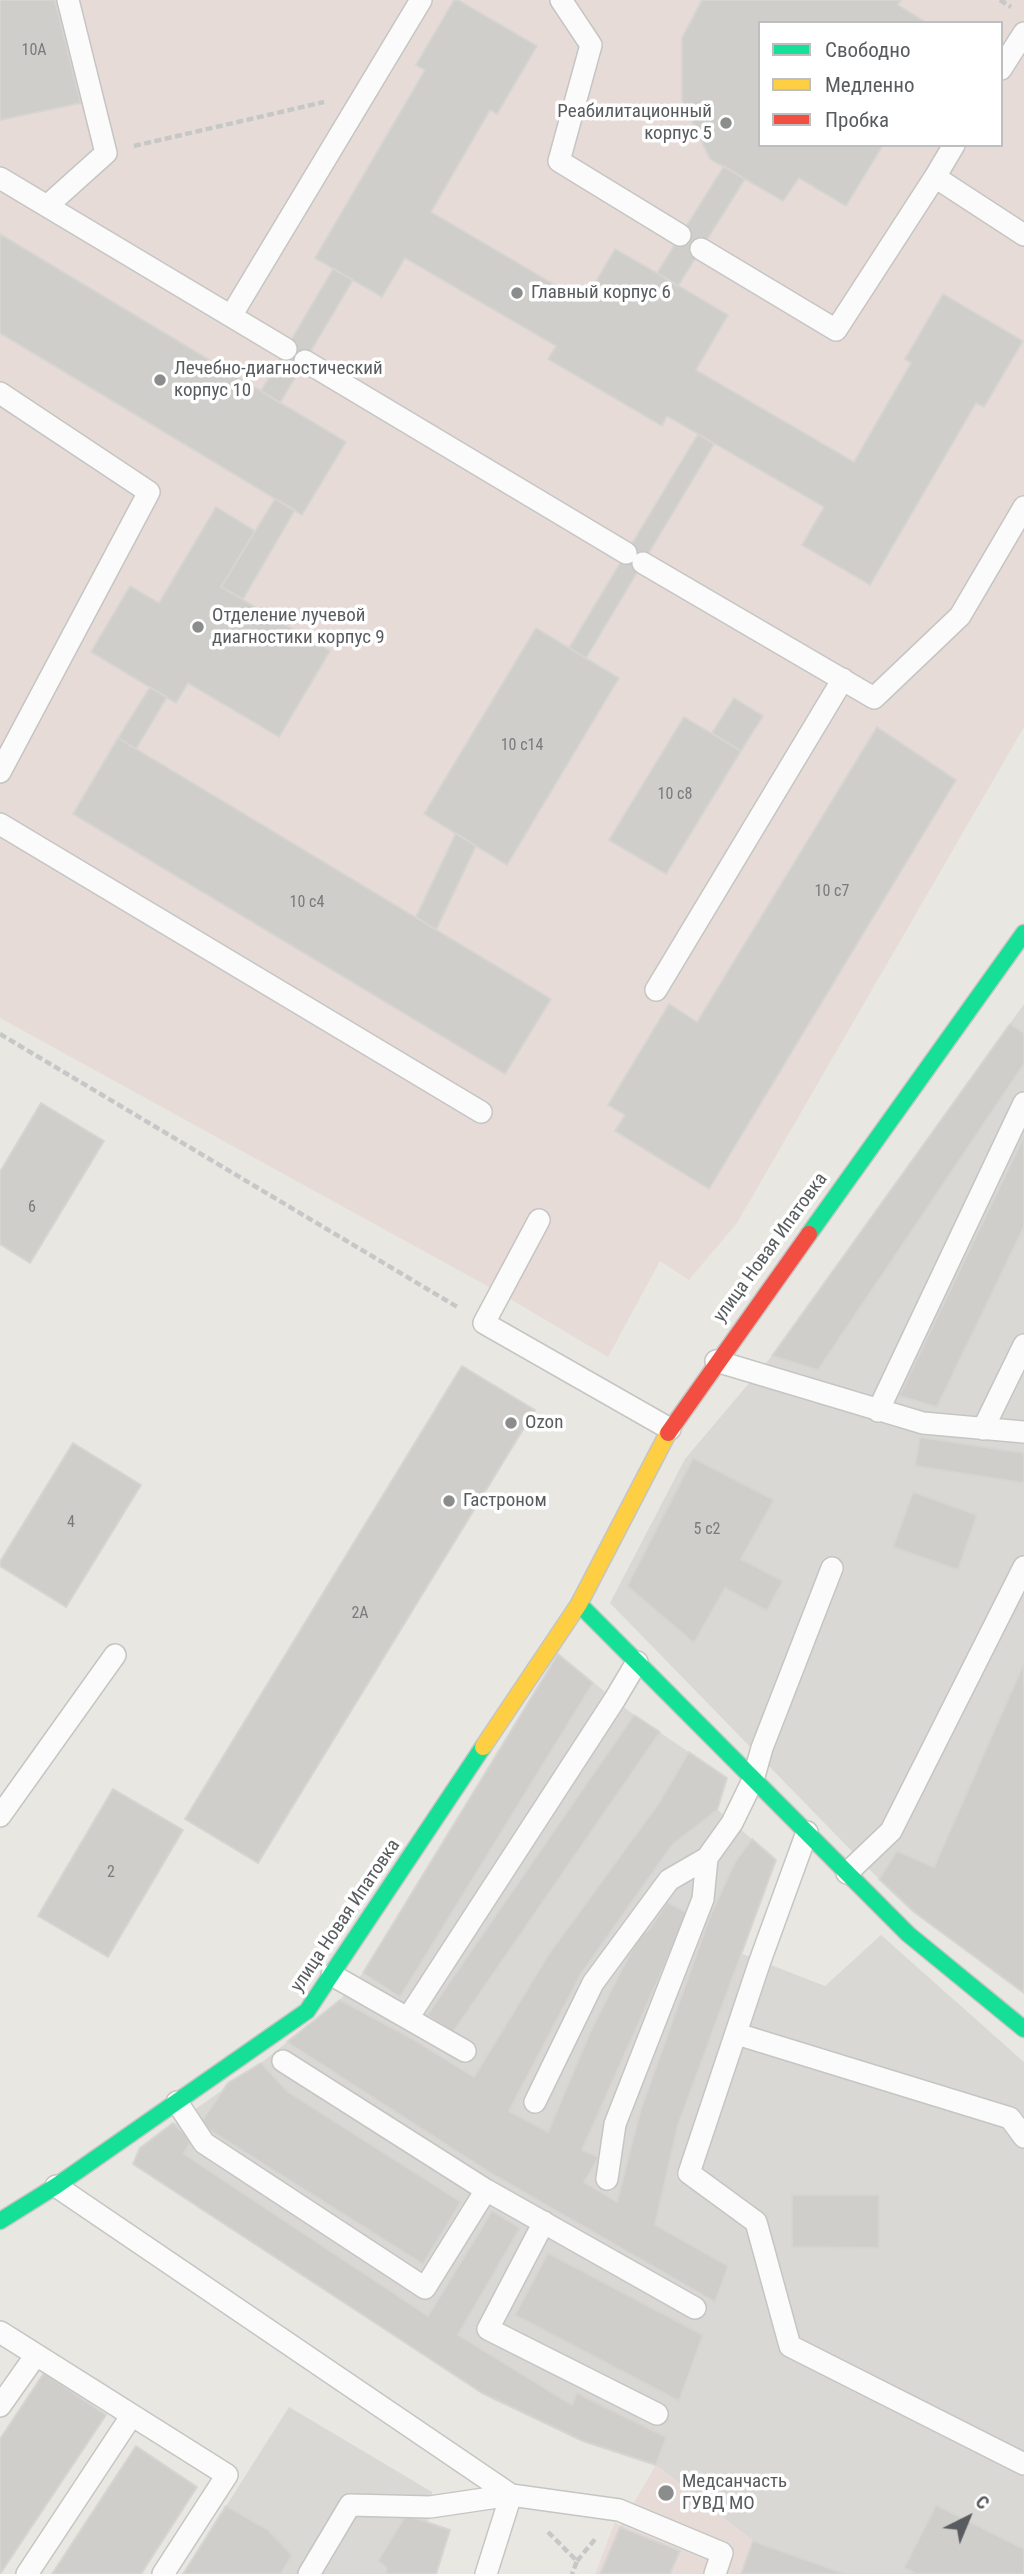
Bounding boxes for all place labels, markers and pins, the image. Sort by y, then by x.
place label: Реабилитационный корпус 5 [557,101,712,145]
marker: Реабилитационный корпус 5 [718,115,734,131]
place label: Главный корпус 6 [531,282,671,304]
marker: Главный корпус 6 [509,285,525,301]
place label: Лечебно-диагностический корпус 10 [174,358,383,402]
marker: Лечебно-диагностический корпус 10 [152,372,168,388]
place label: Отделение лучевой диагностики корпус 9 [212,605,385,649]
marker: Отделение лучевой диагностики корпус 9 [190,619,206,635]
place label: Ozon [525,1412,563,1434]
marker: Ozon [503,1415,519,1431]
place label: Гастроном [463,1490,547,1512]
marker: Гастроном [441,1493,457,1509]
place label: Медсанчасть ГУВД МО [682,2471,787,2515]
marker: Медсанчасть ГУВД МО [656,2483,676,2503]

